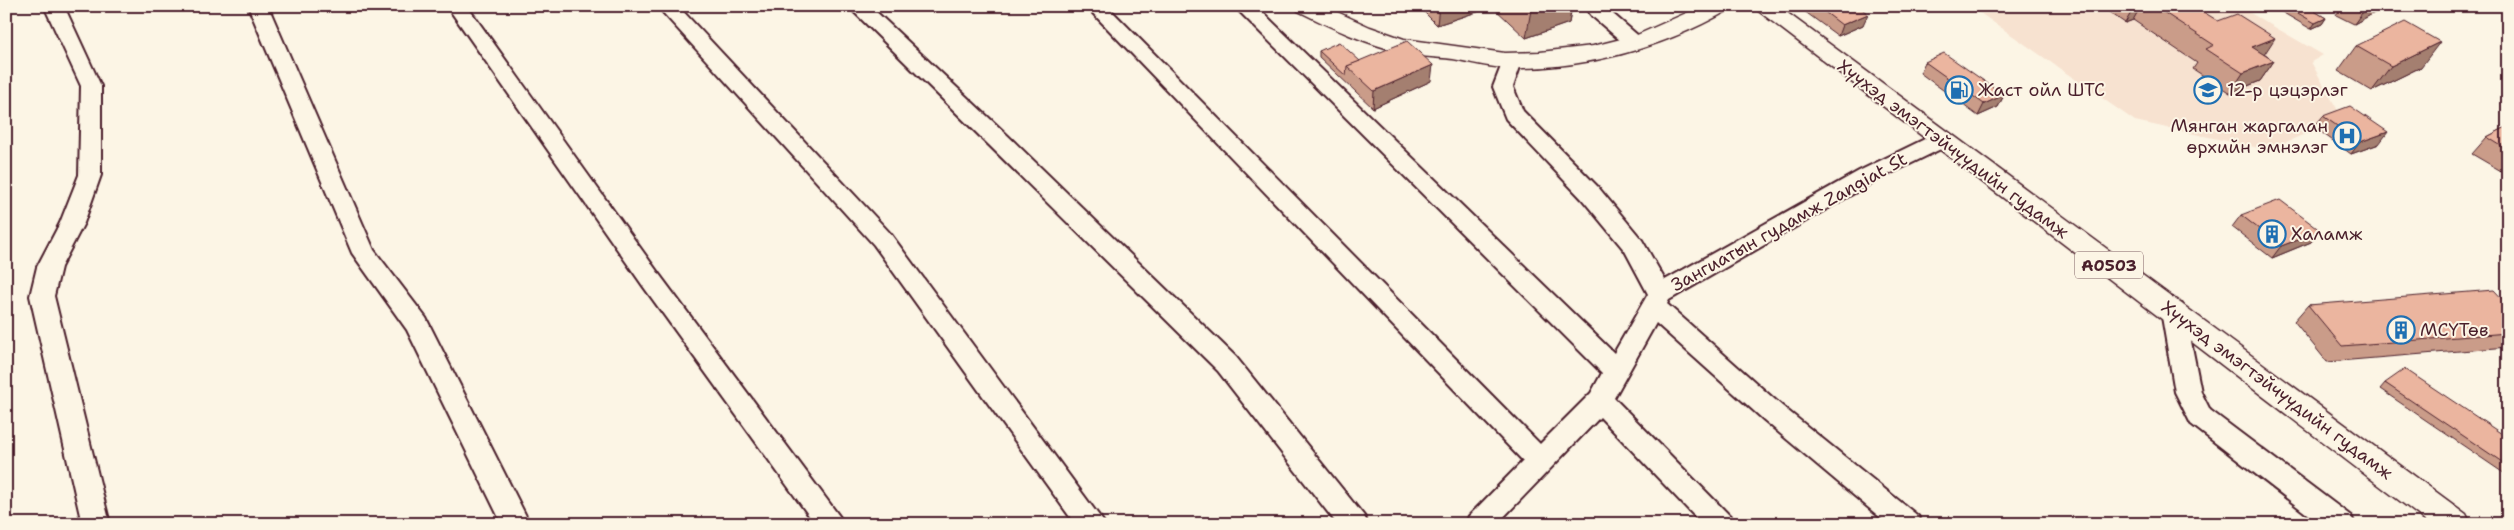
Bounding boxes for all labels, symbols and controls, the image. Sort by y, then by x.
street label: Хүүхэд эмэгтэйчүүдийн гудамж [1832,54,2074,244]
fuel station icon: Жаст ойл ШТС [1944,75,1974,105]
school or university icon: 12-р цэцэрлэг [2193,75,2223,105]
place label: Жаст ойл ШТС [1978,78,2105,102]
place label: 12-р цэцэрлэг [2227,78,2348,102]
place label: Мянган жаргалан өрхийн эмнэлэг [2170,114,2328,159]
hospital icon: Мянган жаргалан өрхийн эмнэлэг [2332,121,2362,151]
street label: Зангиатын гудамж Zangiat St [1667,147,1911,297]
building icon: Халамж [2257,219,2287,249]
place label: Халамж [2291,222,2363,246]
road number: A0503 [2075,252,2143,278]
street label: Хүүхэд эмэгтэйчүүдийн гудамж [2156,295,2398,485]
building icon: МСҮТөв [2386,315,2416,345]
place label: МСҮТөв [2420,318,2488,342]

